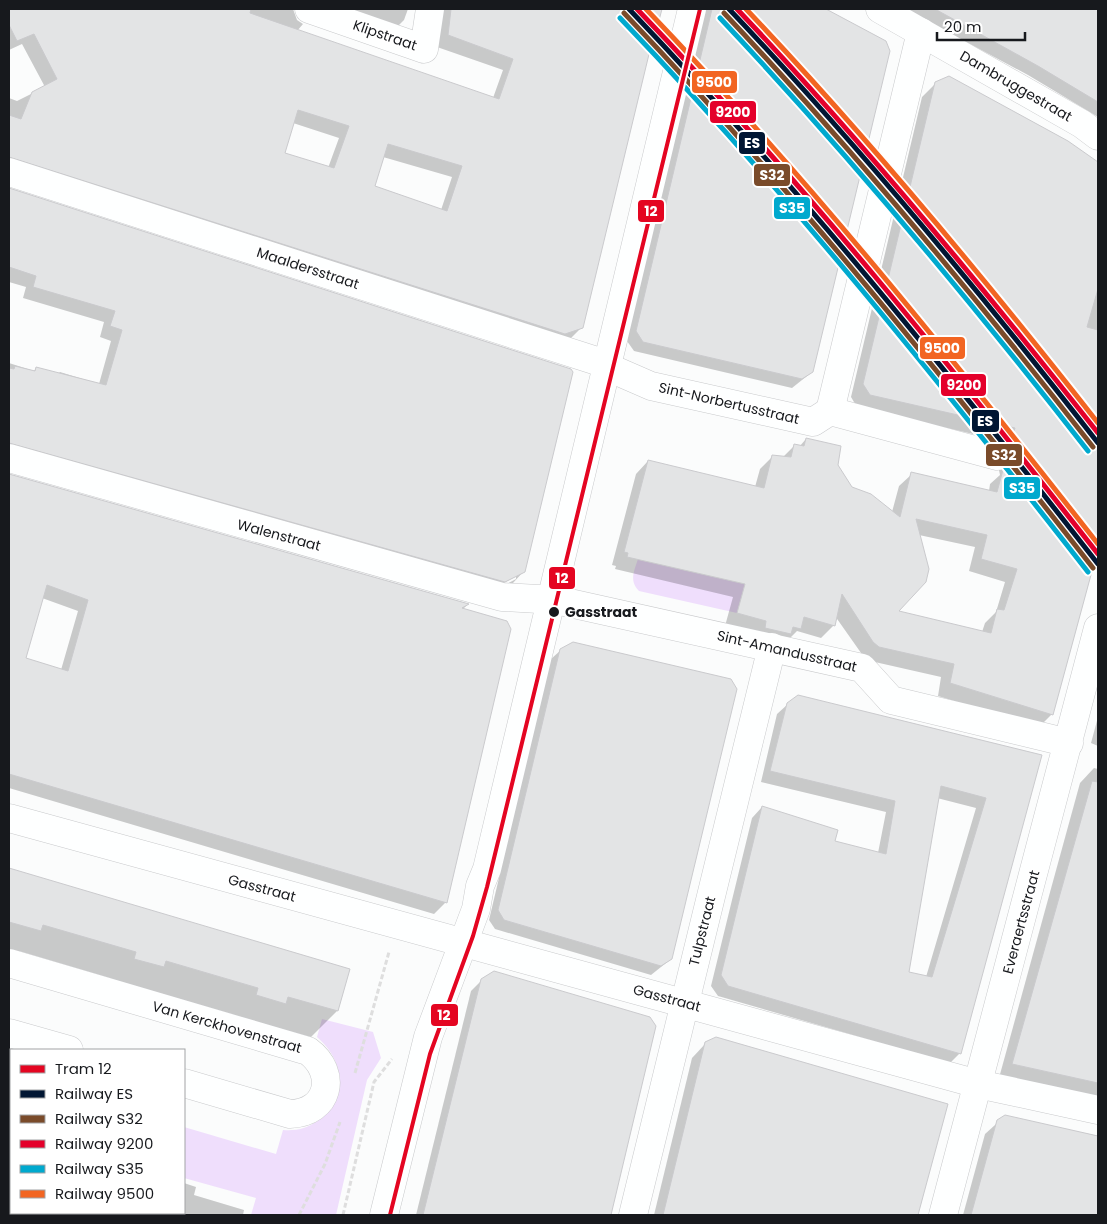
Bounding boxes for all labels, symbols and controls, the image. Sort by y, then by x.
scale bar [937,10,1024,42]
street label: Klipstraat [350,15,420,55]
text: 20 m [944,16,982,37]
street label: Dambruggestraat [956,46,1076,126]
line badge: 9500 [691,70,738,94]
text: 9500 [696,72,732,92]
line badge: 9200 [709,100,757,124]
text: 9200 [716,102,750,122]
line badge: ES [738,131,766,155]
text: ES [744,133,760,153]
line badge: S32 [753,163,791,187]
text: S32 [759,165,785,185]
line badge: S35 [773,196,811,220]
text: S35 [779,198,805,218]
line badge: 12 [637,199,665,223]
text: 12 [644,201,658,221]
street label: Maaldersstraat [254,242,362,294]
line badge: 9500 [919,336,966,360]
text: 9500 [924,338,960,358]
line badge: 9200 [940,373,987,397]
text: 9200 [947,375,981,395]
street label: Sint-Norbertusstraat [657,377,801,429]
line badge: ES [971,409,1000,433]
text: ES [977,411,993,431]
line badge: S32 [985,443,1023,467]
text: S32 [991,445,1017,465]
line badge: S35 [1003,476,1041,500]
text: S35 [1009,478,1035,498]
street label: Walenstraat [235,514,323,556]
line badge: 12 [548,566,576,590]
text: 12 [555,568,569,588]
place label: Gasstraat [565,602,637,622]
marker: Gasstraat [547,605,561,619]
street label: Sint-Amandusstraat [715,625,859,677]
street label: Everaertsstraat [998,868,1044,976]
street label: Gasstraat [226,869,298,907]
street label: Tulpstraat [684,894,720,968]
street label: Gasstraat [631,979,703,1017]
street label: Van Kerckhovenstraat [150,996,304,1058]
line badge: 12 [430,1003,459,1027]
text: 12 [437,1005,451,1025]
legend [10,1049,185,1214]
text: Tram 12 [55,1058,112,1079]
text: Railway ES [55,1083,133,1104]
text: Railway S32 [55,1108,143,1129]
text: Railway 9200 [55,1133,153,1154]
text: Railway S35 [55,1158,144,1179]
text: Railway 9500 [55,1183,154,1204]

